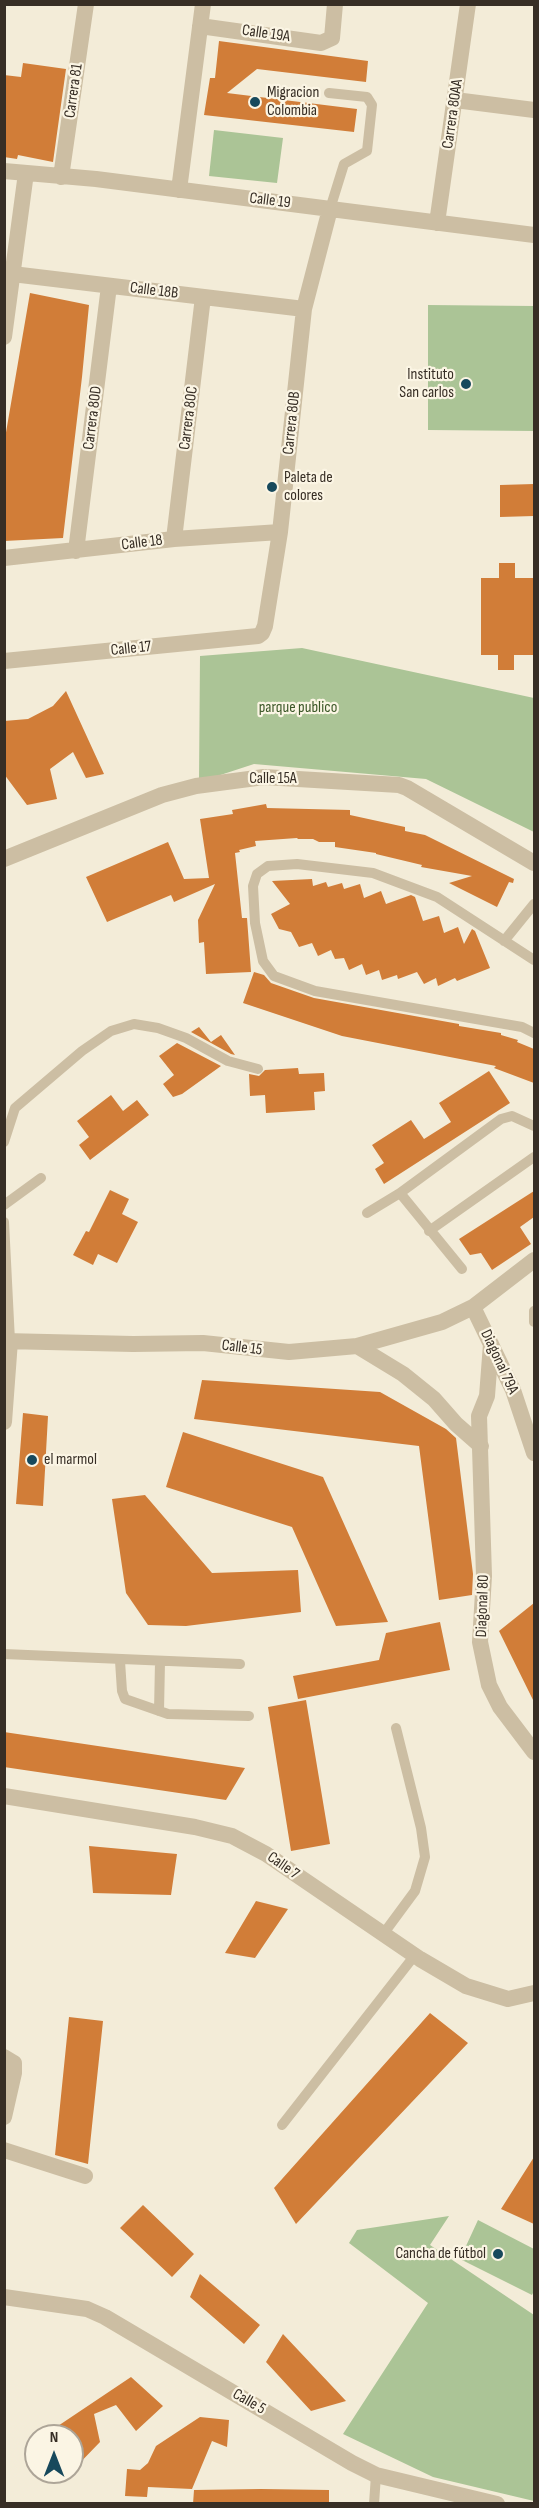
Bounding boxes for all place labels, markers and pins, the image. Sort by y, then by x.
place label: Migracion Colombia [267,83,319,121]
marker: Migracion Colombia [248,95,262,109]
place label: Instituto San carlos [399,365,454,403]
marker: Instituto San carlos [459,377,473,391]
place label: Paleta de colores [284,468,333,506]
marker: Paleta de colores [265,480,279,494]
place label: el marmol [44,1450,97,1470]
marker: el marmol [25,1453,39,1467]
place label: Cancha de fútbol [395,2244,486,2264]
marker: Cancha de fútbol [491,2247,505,2261]

